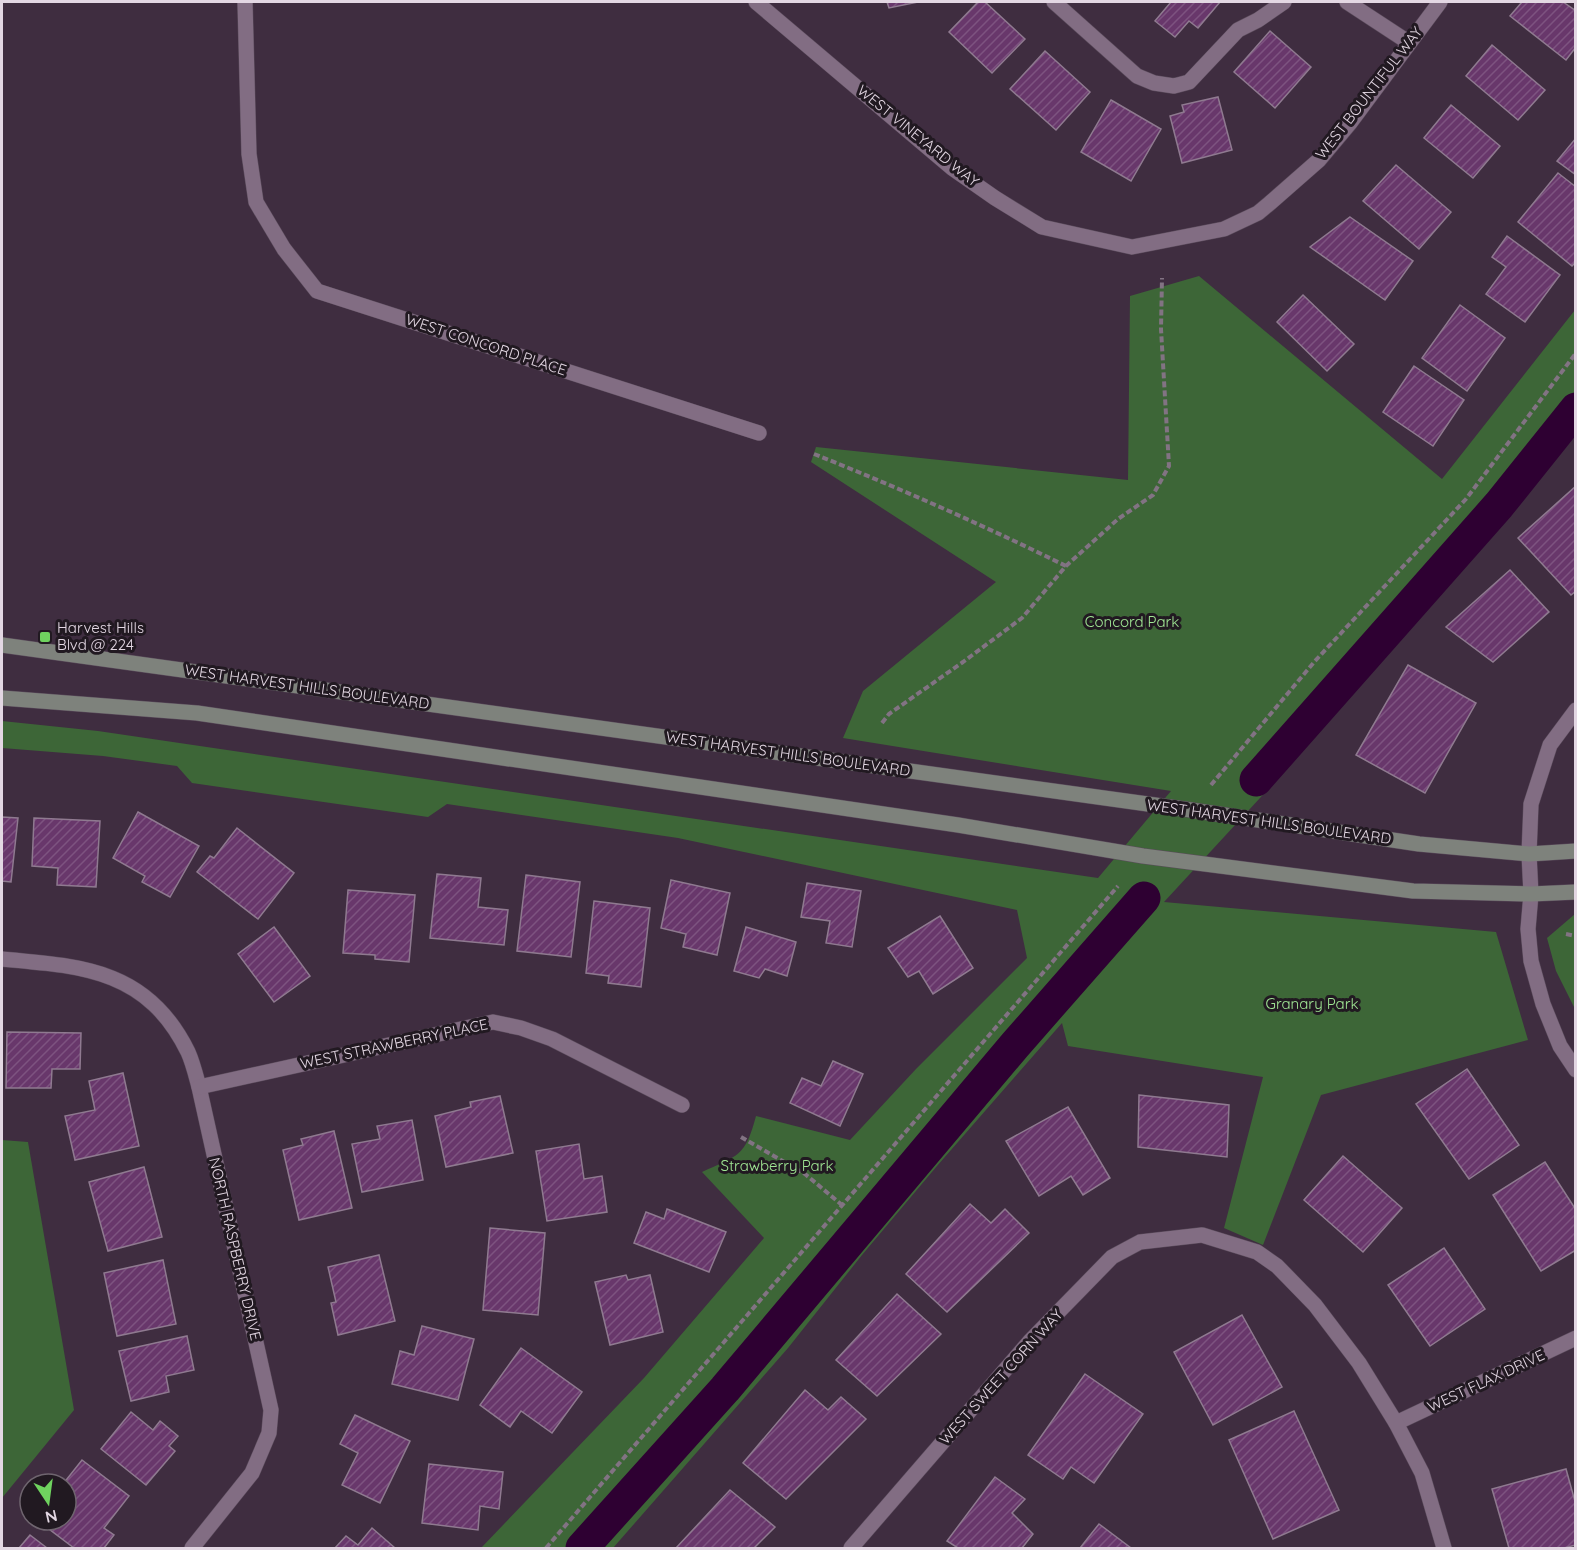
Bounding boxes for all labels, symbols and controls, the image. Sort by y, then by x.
street label: WEST BOUNTIFUL WAY [1311,22,1427,163]
street label: WEST VINEYARD WAY [853,80,984,191]
street label: WEST CONCORD PLACE [403,310,569,380]
park label: Concord Park [1085,612,1179,631]
place label: Harvest Hills Blvd @ 224 [57,618,144,654]
marker: Harvest Hills Blvd @ 224 [38,630,52,644]
street label: WEST HARVEST HILLS BOULEVARD [184,660,431,713]
street label: WEST HARVEST HILLS BOULEVARD [665,727,912,780]
street label: WEST HARVEST HILLS BOULEVARD [1146,795,1393,848]
park label: Granary Park [1265,994,1359,1013]
street label: WEST STRAWBERRY PLACE [298,1014,489,1073]
street label: NORTH RASPBERRY DRIVE [205,1156,266,1342]
park label: Strawberry Park [721,1156,833,1175]
street label: WEST SWEET CORN WAY [935,1305,1067,1448]
street label: WEST FLAX DRIVE [1424,1345,1547,1416]
north arrow [18,1472,78,1532]
text: N [43,1506,59,1528]

